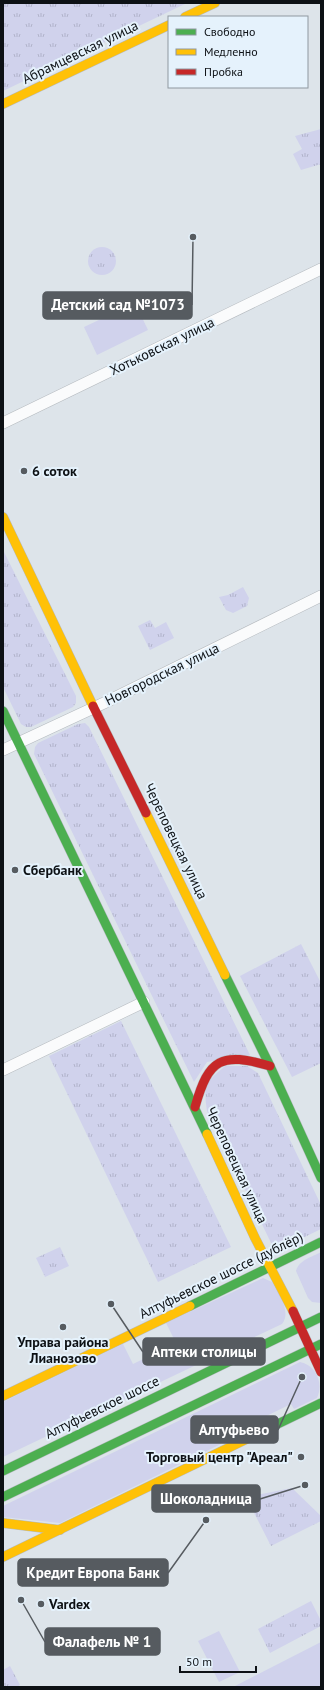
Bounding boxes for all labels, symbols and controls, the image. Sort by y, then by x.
street label: Абрамцевская улица [19,16,141,88]
legend [168,16,308,88]
text: Свободно [204,24,255,39]
text: Медленно [204,44,258,59]
text: Пробка [204,64,243,79]
callout: Детский сад №1073 [43,292,192,319]
text: Детский сад №1073 [51,295,185,314]
street label: Хотьковская улица [107,313,217,379]
place label: 6 соток [32,462,77,480]
marker: 6 соток [19,466,29,476]
street label: Новгородская улица [102,639,222,709]
street label: Череповецкая улица [140,780,212,902]
place label: Сбербанк [23,861,82,879]
marker: Сбербанк [10,865,20,875]
street label: Череповецкая улица [202,1104,272,1226]
street label: Алтуфьевское шоссе (дублёр) [136,1227,306,1323]
marker: Управа района Лианозово [58,1322,68,1332]
place label: Управа района Лианозово [17,1333,109,1367]
callout: Аптеки столицы [143,1338,265,1365]
text: Аптеки столицы [151,1342,257,1361]
street label: Алтуфьевское шоссе [42,1371,162,1443]
callout: Алтуфьево [191,1416,278,1443]
text: Алтуфьево [199,1420,269,1439]
place label: Торговый центр "Ареал" [146,1448,293,1466]
marker: Торговый центр "Ареал" [296,1452,306,1462]
callout: Шоколадница [152,1485,260,1512]
text: Шоколадница [160,1489,252,1508]
callout: Кредит Европа Банк [18,1559,168,1586]
text: Кредит Европа Банк [26,1563,160,1582]
place label: Vardex [48,1595,91,1613]
marker: Vardex [36,1599,46,1609]
callout: Фалафель № 1 [45,1628,160,1655]
text: Фалафель № 1 [53,1632,151,1651]
scale bar [180,1648,256,1674]
text: 50 m [186,1654,212,1669]

